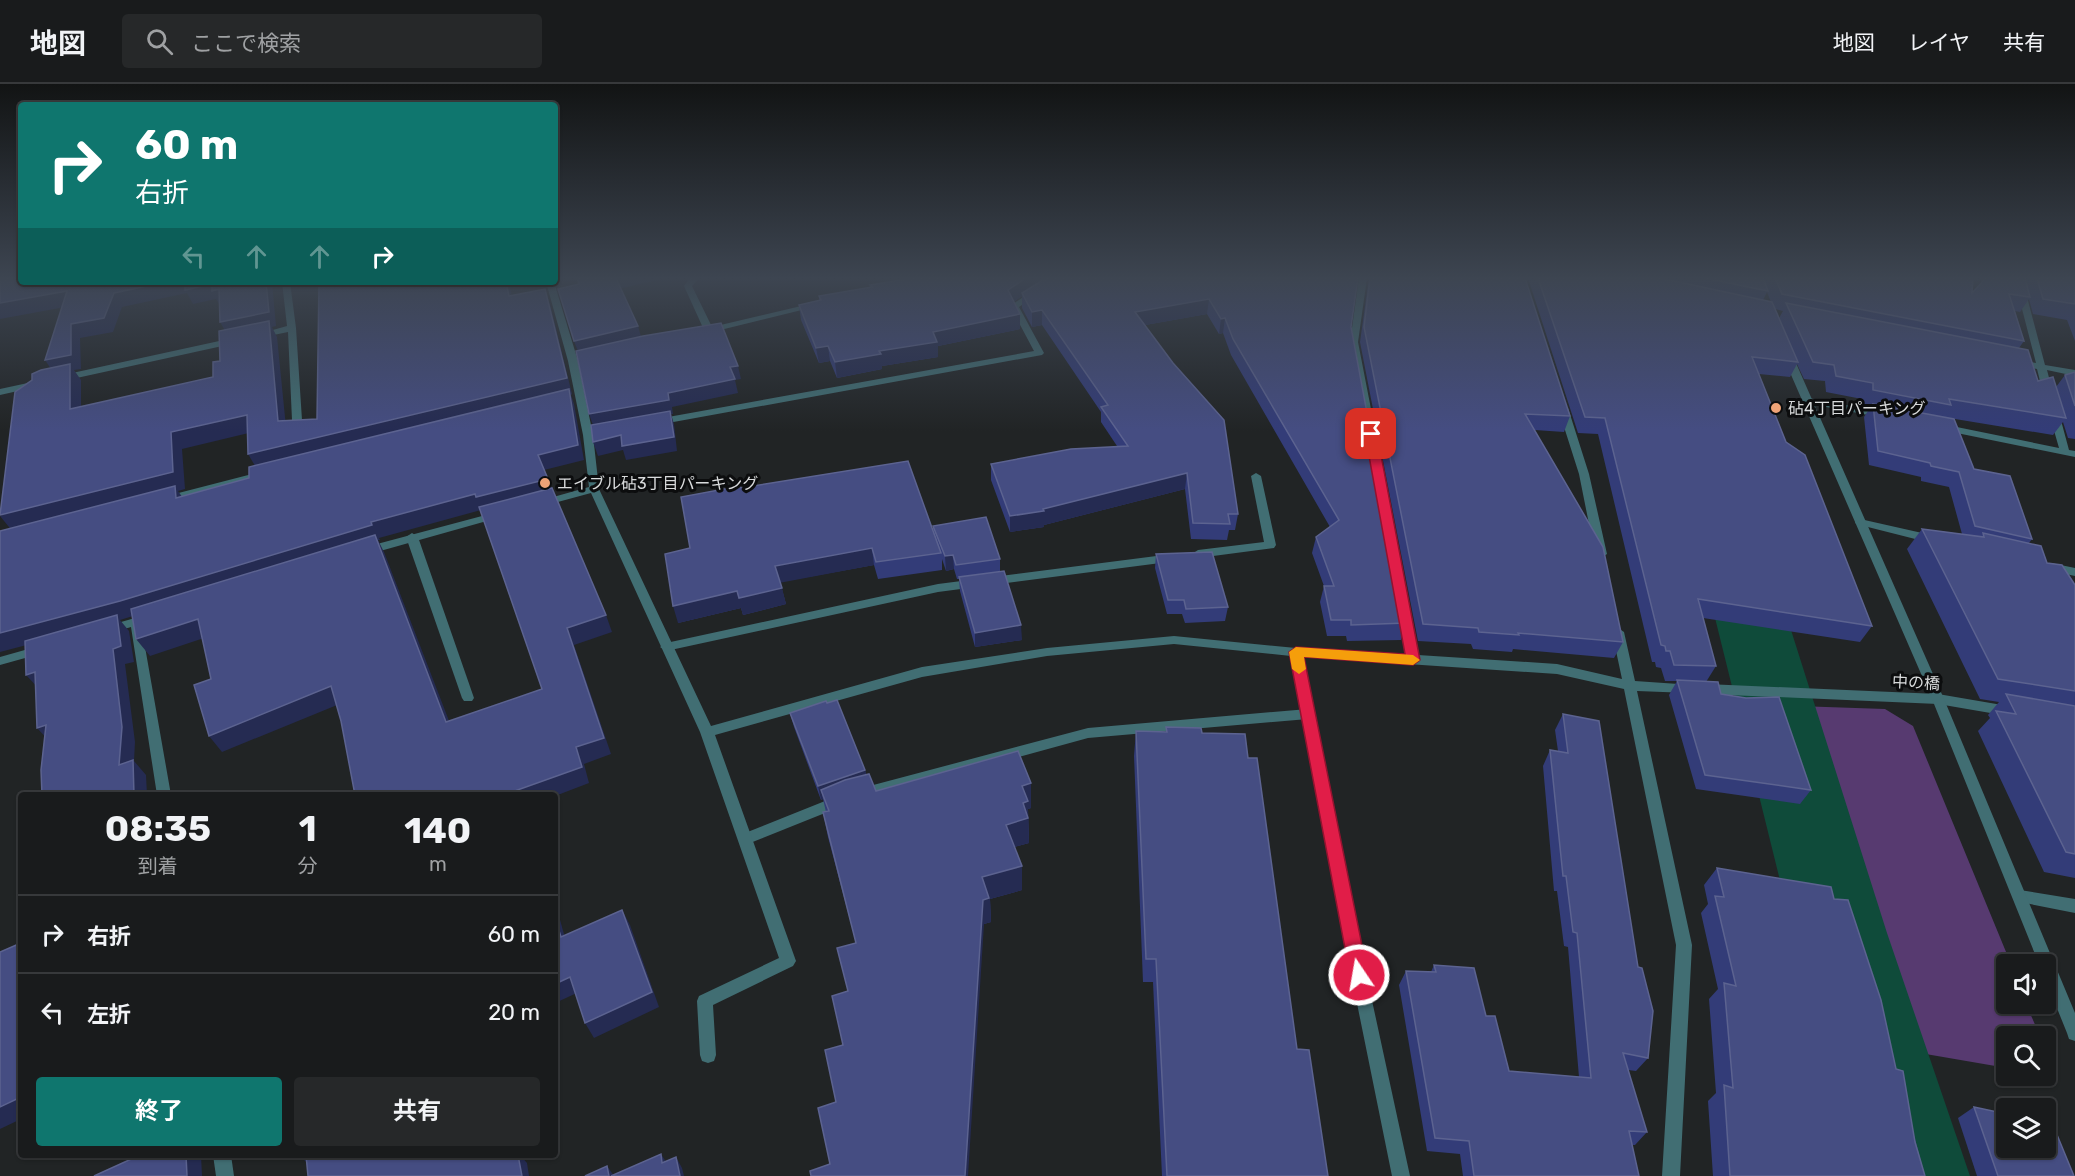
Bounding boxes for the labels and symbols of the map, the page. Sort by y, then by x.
place label: 砧4丁目パーキング [1788,399,1925,418]
marker: 砧4丁目パーキング [1769,401,1783,415]
pin [1345,408,1396,459]
place label: エイブル砧3丁目パーキング [557,474,758,493]
marker: エイブル砧3丁目パーキング [538,476,552,490]
street label: 中の橋 [1892,672,1940,693]
position arrow [1327,943,1391,1007]

